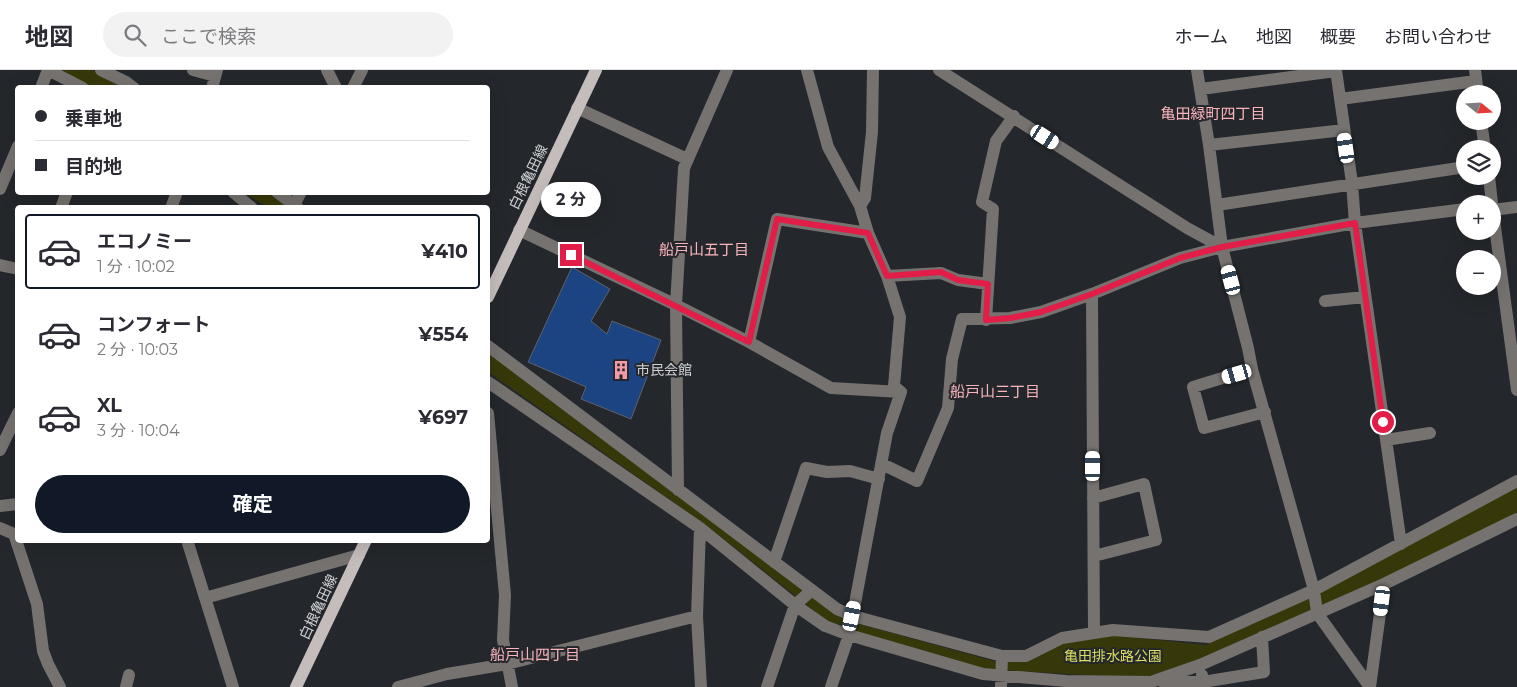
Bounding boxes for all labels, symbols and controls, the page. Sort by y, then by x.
search box [103,12,453,57]
icon: search [121,21,149,49]
text: 地図 [25,22,73,51]
text: ここで検索 [161,25,256,48]
text: ホーム [1175,26,1228,48]
text: 地図 [1256,26,1292,48]
text: 概要 [1320,26,1356,48]
text: お問い合わせ [1384,26,1492,48]
north arrow [1456,85,1501,130]
map controls [1456,85,1501,295]
district label: 亀田緑町四丁目 [1160,104,1266,123]
text: 乗車地 [65,107,122,130]
car [1028,123,1061,151]
car [1336,132,1355,164]
button: layers [1456,140,1501,185]
street label: 白根亀田線 [505,142,551,212]
text: 目的地 [65,155,122,178]
callout: 2 分 [541,182,601,218]
text: 2 分 [556,190,586,209]
button: + [1456,195,1501,240]
icon: car [37,229,82,274]
text: エコノミー [97,230,192,253]
text: ¥410 [421,240,468,263]
district label: 船戸山五丁目 [659,240,749,259]
route end [560,244,582,266]
button: − [1456,250,1501,295]
text: 1 分 · 10:02 [97,257,175,276]
car [1219,264,1242,296]
icon: car [37,312,82,357]
text: コンフォート [97,313,210,336]
text: ¥554 [418,323,468,346]
text: 2 分 · 10:03 [97,340,178,359]
building icon: 市民会館 [610,359,632,381]
place label: 市民会館 [636,361,692,379]
car [1220,363,1253,385]
district label: 船戸山三丁目 [950,382,1040,401]
text: XL [97,394,122,417]
icon: car [37,395,82,440]
text: ¥697 [418,406,468,429]
route start [1372,411,1394,433]
text: 3 分 · 10:04 [97,421,180,440]
car [1085,451,1100,481]
button: 確定 [35,475,470,533]
street label: 白根亀田線 [295,571,341,643]
car [1372,585,1391,617]
car [841,600,862,632]
district label: 船戸山四丁目 [490,645,580,664]
park label: 亀田排水路公園 [1064,647,1162,665]

